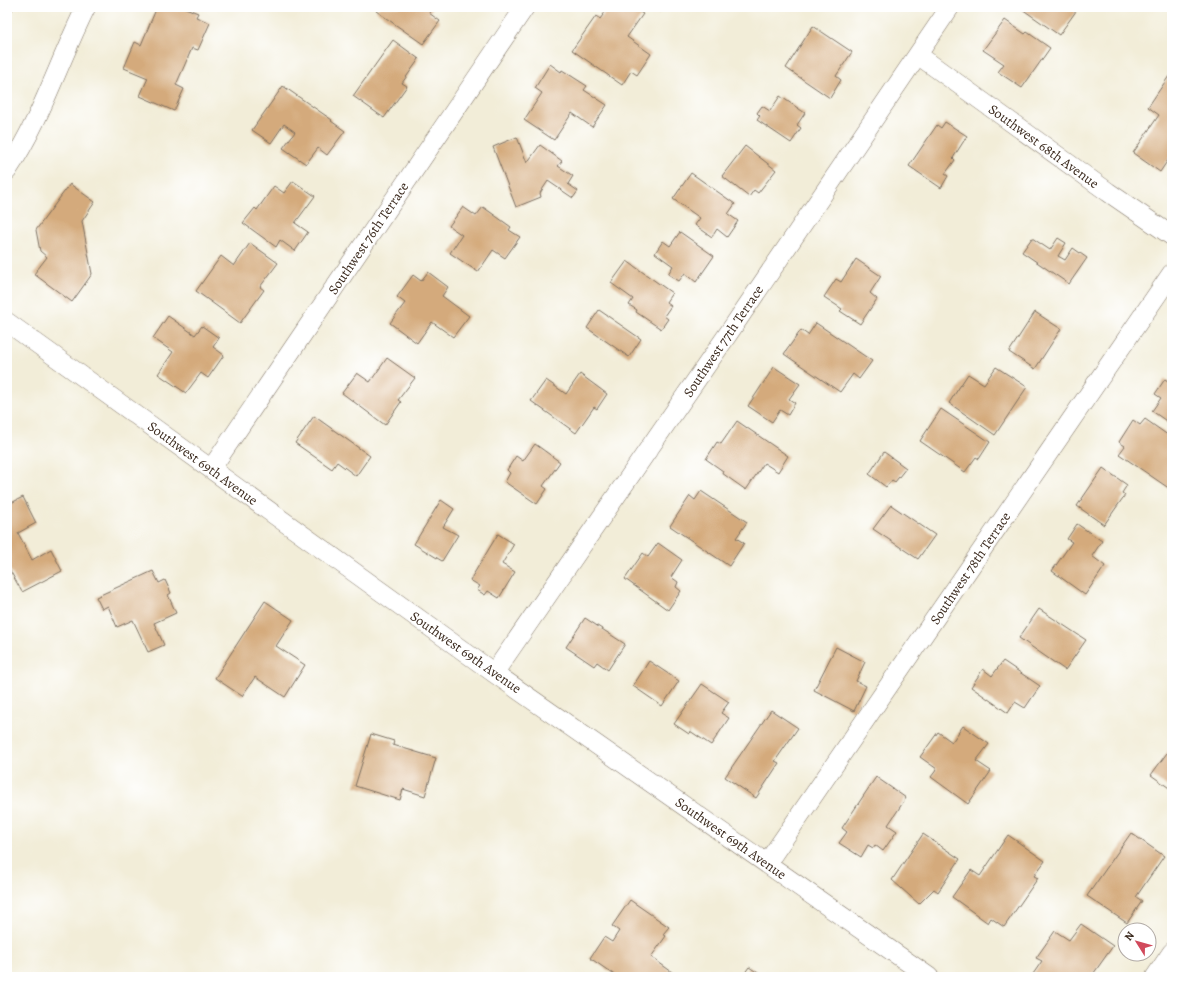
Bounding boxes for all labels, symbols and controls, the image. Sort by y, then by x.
street label: Southwest 68th Avenue [985,100,1103,193]
street label: Southwest 76th Terrace [324,178,413,298]
street label: Southwest 77th Terrace [679,282,768,401]
street label: Southwest 69th Avenue [144,417,262,510]
street label: Southwest 78th Terrace [926,508,1015,628]
street label: Southwest 69th Avenue [406,607,525,698]
street label: Southwest 69th Avenue [671,793,790,884]
north arrow [1117,922,1157,962]
text: N [1121,929,1138,944]

